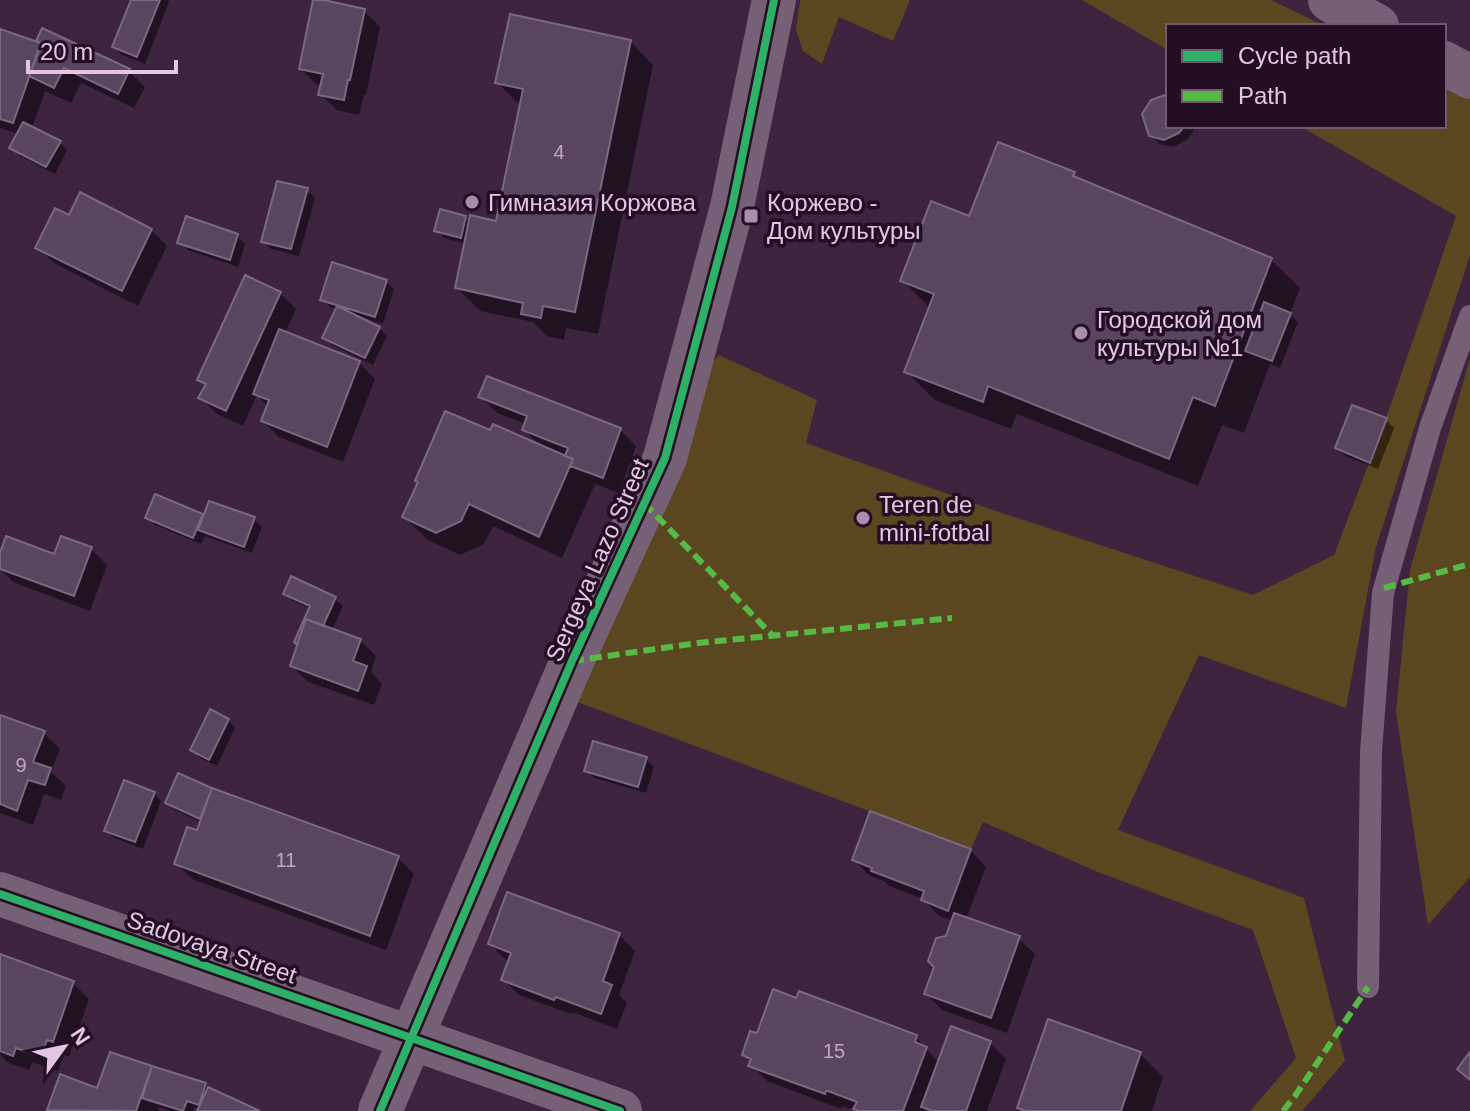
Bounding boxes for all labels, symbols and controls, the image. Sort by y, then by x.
scale bar [28,24,176,74]
legend [1166,24,1446,128]
text: 20 m [40,38,93,65]
text: Cycle path [1238,42,1351,69]
text: Path [1238,82,1287,109]
house number: 4 [553,141,565,163]
place label: Гимназия Коржова [488,189,697,216]
place label: Коржево - Дом культуры [767,189,921,244]
marker: Гимназия Коржова [463,193,481,211]
marker: Коржево - Дом культуры [742,207,760,225]
place label: Городской дом культуры №1 [1097,306,1262,361]
marker: Городской дом культуры №1 [1072,324,1090,342]
street label: Sergeya Lazo Street [540,454,654,665]
place label: Teren de mini-fotbal [879,491,990,546]
marker: Teren de mini-fotbal [854,509,872,527]
house number: 9 [15,754,27,776]
house number: 11 [276,849,296,871]
street label: Sadovaya Street [124,905,301,989]
north arrow [24,1007,104,1087]
text: N [66,1023,95,1050]
house number: 15 [823,1040,845,1062]

